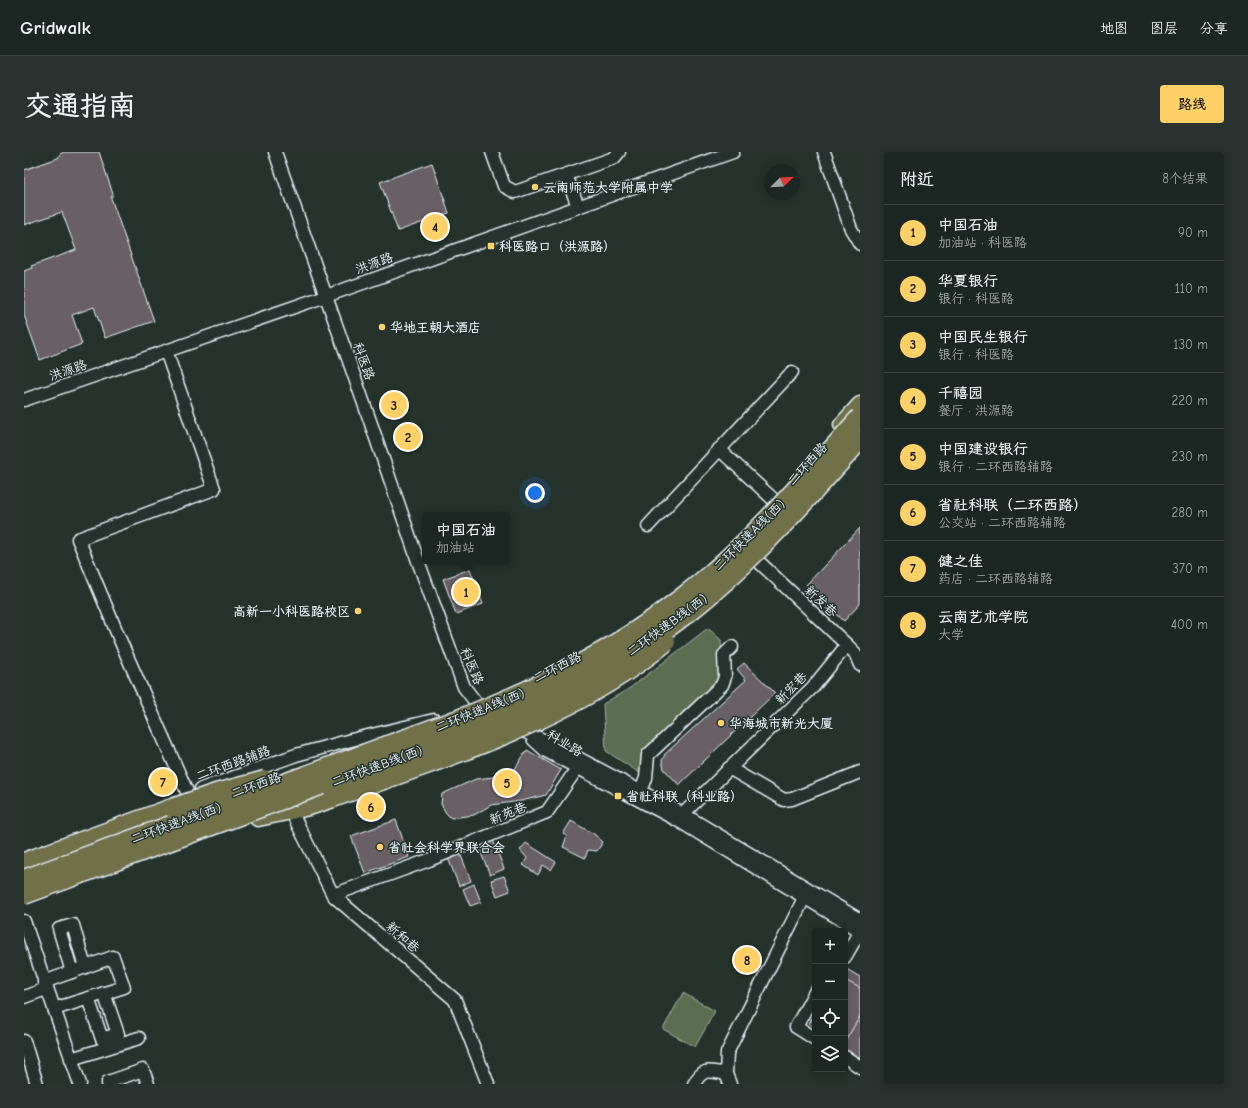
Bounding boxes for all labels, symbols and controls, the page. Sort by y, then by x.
text: Gridwalk [20,17,91,39]
text: 地图 [1100,20,1128,37]
text: 图层 [1150,20,1178,37]
text: 分享 [1200,20,1228,37]
button: 路线 [1160,85,1224,123]
text: 交通指南 [24,90,136,122]
north arrow [764,164,800,200]
text: 附近 [900,170,934,189]
text: 8个结果 [1162,171,1208,186]
place label: 云南师范大学附属中学 [543,180,673,195]
marker: 云南师范大学附属中学 [530,182,540,192]
pin: 4 [422,212,448,242]
text: 中国石油 [938,216,998,234]
text: 1 [910,225,916,240]
text: 90 m [1178,225,1208,240]
text: 加油站 · 科医路 [938,235,1027,250]
place label: 科医路口（洪源路） [499,239,616,254]
marker: 科医路口（洪源路） [486,241,496,251]
street label: 洪源路 [353,249,395,277]
text: 华夏银行 [938,272,998,290]
text: 2 [910,281,916,296]
text: 110 m [1175,281,1208,296]
text: 银行 · 科医路 [938,291,1014,306]
place label: 华地王朝大酒店 [390,320,481,335]
marker: 华地王朝大酒店 [377,322,387,332]
text: 中国民生银行 [938,328,1028,346]
text: 3 [910,337,916,352]
text: 130 m [1173,337,1208,352]
street label: 科医路 [350,340,378,382]
text: 银行 · 科医路 [938,347,1014,362]
street label: 洪源路 [47,357,89,383]
text: 千禧园 [938,384,983,402]
pin: 3 [381,390,407,420]
text: 4 [910,393,916,408]
text: 220 m [1171,393,1208,408]
text: 餐厅 · 洪源路 [938,403,1014,418]
pin: 2 [395,422,421,452]
street label: 二环西路 [784,440,830,488]
text: 中国建设银行 [938,440,1028,458]
text: 5 [910,449,916,464]
text: 230 m [1172,449,1208,464]
text: 银行 · 二环西路辅路 [938,459,1053,474]
your location [525,483,545,503]
street label: 二环快速A线(西) [710,496,788,574]
text: 省社科联（二环西路） [938,496,1088,514]
text: 6 [910,505,916,520]
text: 280 m [1171,505,1208,520]
popup [422,512,510,564]
text: 公交站 · 二环西路辅路 [938,515,1066,530]
text: 中国石油 [436,521,496,539]
text: 加油站 [436,540,475,555]
text: 健之佳 [938,552,983,570]
text: 7 [910,561,916,576]
text: 370 m [1172,561,1208,576]
text: 药店 · 二环西路辅路 [938,571,1053,586]
pin: 1 [453,577,479,607]
street label: 新发巷 [802,582,840,620]
street label: 二环快速B线(西) [624,591,710,659]
place label: 高新一小科医路校区 [233,604,350,619]
marker: 高新一小科医路校区 [353,606,363,616]
text: 云南艺术学院 [938,608,1028,626]
text: 8 [910,617,916,632]
text: 400 m [1171,617,1208,632]
text: 大学 [938,627,964,642]
street label: 科医路 [457,645,487,687]
street label: 二环西路 [530,649,584,685]
street label: 新宏巷 [772,669,810,707]
street label: 二环快速A线(西) [433,685,527,735]
place label: 华海城市新光大厦 [729,716,833,731]
marker: 华海城市新光大厦 [716,718,726,728]
street label: 科业路 [544,727,586,759]
street label: 二环西路辅路 [194,742,272,784]
street label: 二环快速B线(西) [330,743,424,789]
pin: 7 [150,767,176,797]
pin: 5 [494,768,520,798]
street label: 二环西路 [229,769,283,801]
place label: 省社科联（科业路） [626,789,743,804]
marker: 省社科联（科业路） [613,791,623,801]
pin: 6 [358,792,384,822]
street label: 新苑巷 [487,799,529,827]
street label: 二环快速A线(西) [129,800,223,846]
place label: 省社会科学界联合会 [388,840,505,855]
marker: 省社会科学界联合会 [375,842,385,852]
street label: 新和巷 [383,919,423,955]
map controls [812,928,848,1072]
button: + [812,928,848,964]
pin: 8 [734,945,760,975]
button: − [812,964,848,1000]
button: locate [812,1000,848,1036]
button: layers [812,1036,848,1072]

